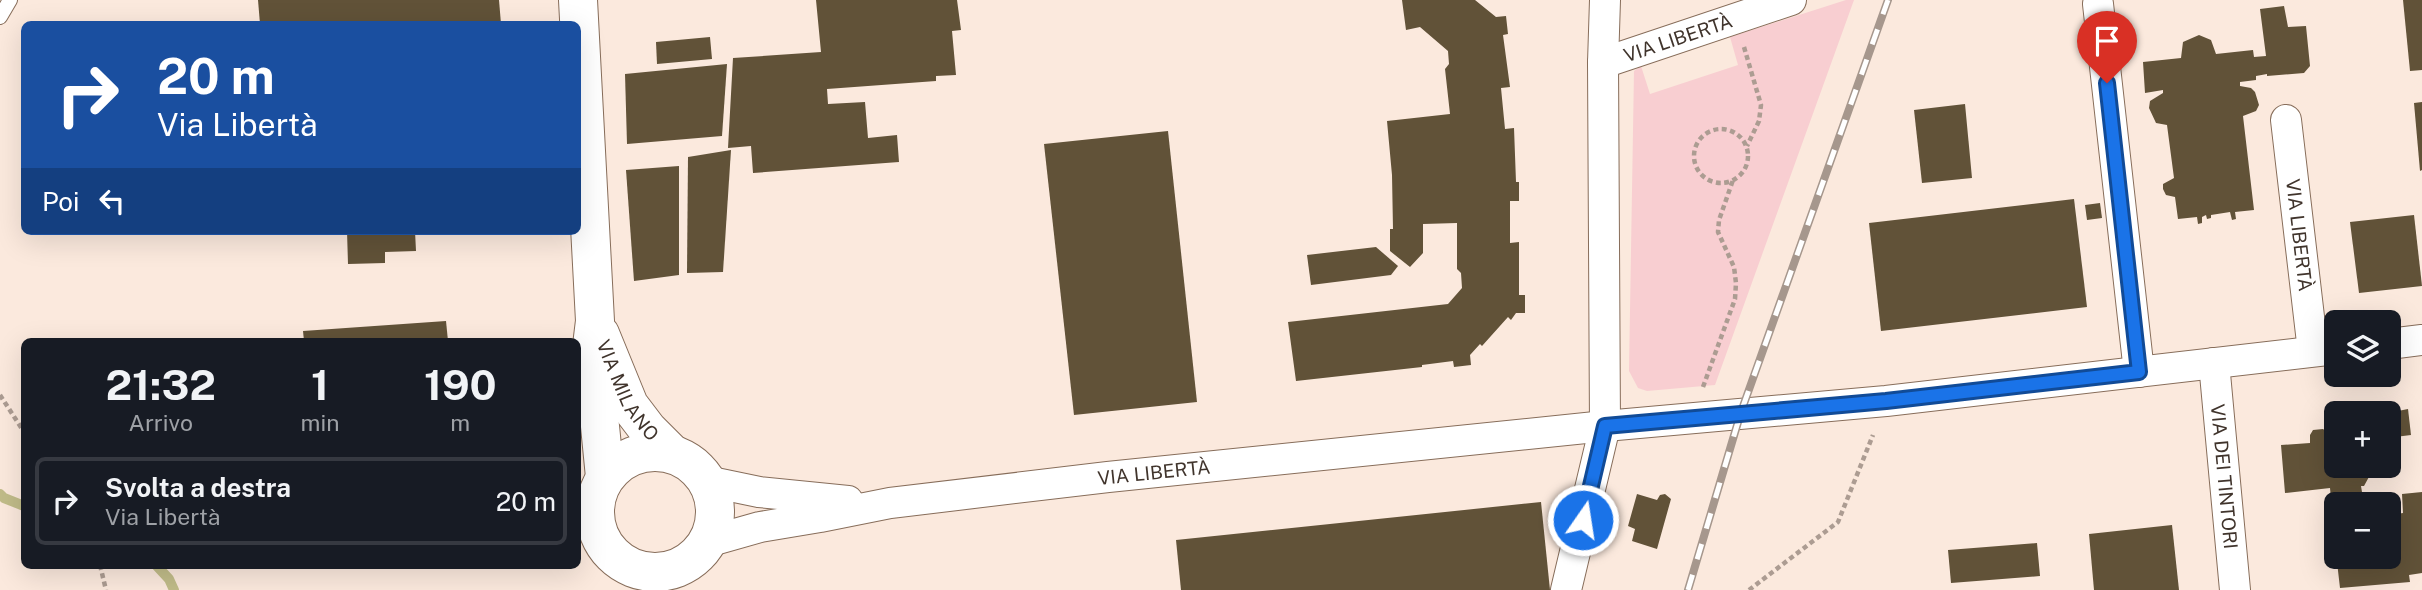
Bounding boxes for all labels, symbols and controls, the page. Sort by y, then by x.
street label: VIA LIBERTÀ [1621,9,1735,66]
pin [2077,11,2137,83]
icon: arrive [2088,22,2126,60]
text: 20 m [157,47,275,105]
icon: right [42,49,133,140]
text: Via Libertà [157,106,318,143]
street label: VIA LIBERTÀ [2282,178,2317,293]
icon: left [93,182,131,220]
text: Poi [42,186,79,217]
map controls [2324,310,2401,569]
button: layers [2324,310,2401,387]
street label: VIA MILANO [593,337,663,445]
text: 21:32 [105,360,216,409]
text: 1 [311,360,329,409]
text: 190 [424,360,497,409]
button: + [2324,401,2401,478]
street label: VIA DEI TINTORI [2207,403,2242,550]
text: Arrivo [129,409,193,436]
text: min [300,409,340,436]
text: m [450,409,470,436]
street label: VIA LIBERTÀ [1096,456,1211,489]
text: Svolta a destra [105,472,291,503]
icon: right [46,482,84,520]
position arrow [1546,483,1620,557]
text: 20 m [496,486,556,517]
button: − [2324,492,2401,569]
text: Via Libertà [105,503,221,530]

